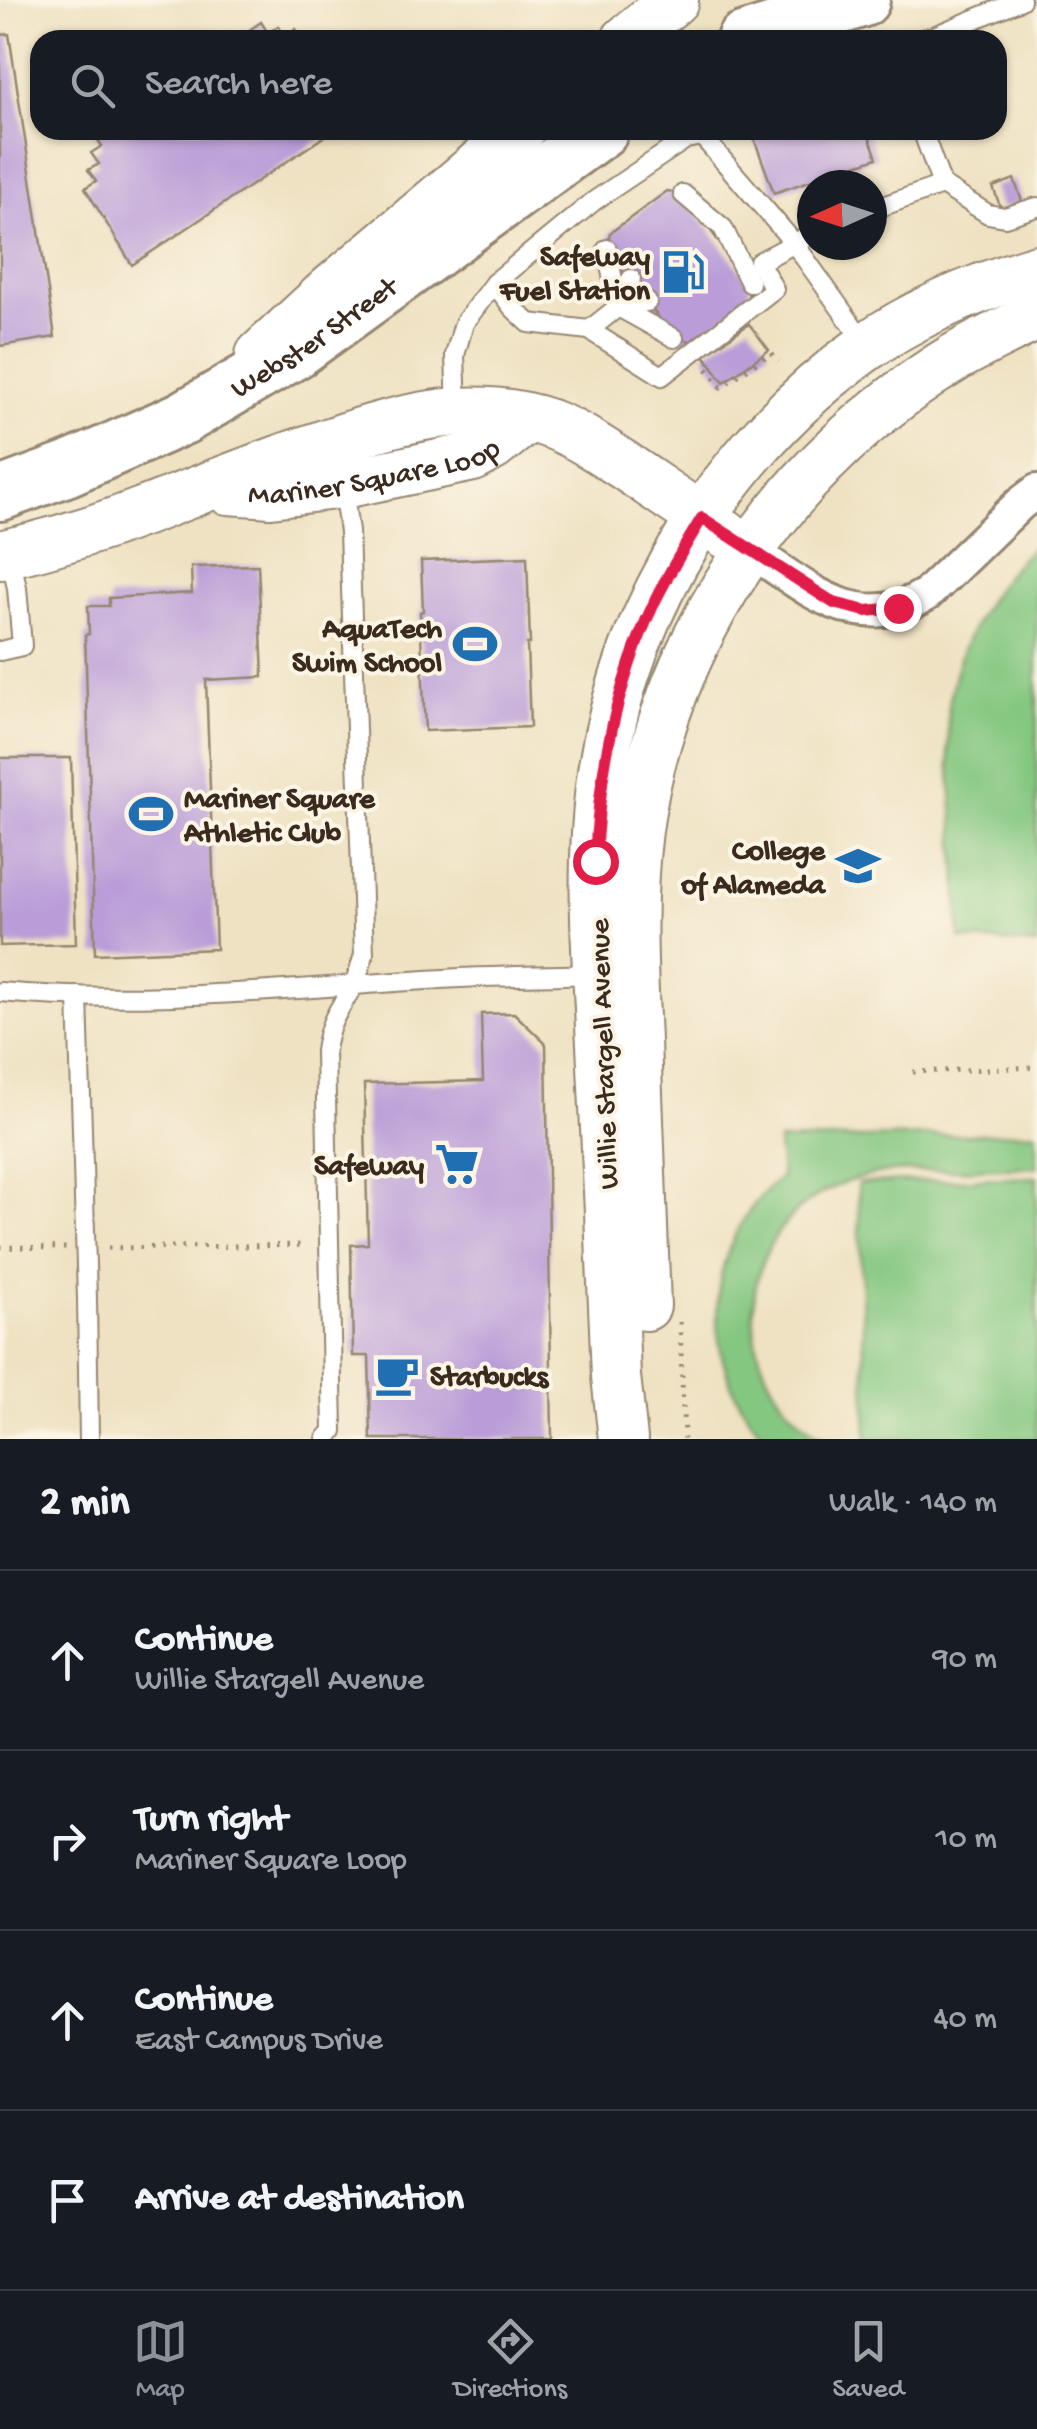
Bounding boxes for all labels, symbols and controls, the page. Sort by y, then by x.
search box [30,30,1007,140]
icon: search [65,58,120,113]
text: Search here [145,63,332,107]
north arrow [797,170,887,260]
place label: Safeway Fuel Station [499,242,651,311]
fuel station icon: Safeway Fuel Station [659,248,707,296]
street label: Webster Street [226,270,408,408]
street label: Mariner Square Loop [247,432,507,515]
route end [876,586,922,632]
place label: AquaTech Swim School [292,614,442,683]
sports icon: AquaTech Swim School [451,620,499,668]
place label: Mariner Square Athletic Club [183,784,376,853]
sports icon: Mariner Square Athletic Club [127,790,175,838]
place label: College of Alameda [680,836,827,905]
route start [573,839,619,885]
school or university icon: College of Alameda [834,842,882,890]
street label: Willie Stargell Avenue [584,917,629,1190]
supermarket icon: Safeway [433,1140,481,1188]
place label: Safeway [314,1151,424,1186]
cafe icon: Starbucks [373,1351,421,1399]
place label: Starbucks [430,1362,550,1397]
text: 2 min [40,1480,129,1529]
text: Walk · 140 m [829,1485,997,1523]
text: Continue [135,1619,273,1663]
icon: ahead [40,1633,95,1688]
text: 90 m [933,1641,997,1679]
text: Willie Stargell Avenue [135,1663,424,1701]
text: Turn right [135,1799,287,1843]
icon: right [40,1813,95,1868]
text: 10 m [936,1821,997,1859]
text: Mariner Square Loop [135,1843,407,1881]
text: Continue [135,1979,273,2023]
icon: ahead [40,1993,95,2048]
text: 40 m [933,2001,997,2039]
text: East Campus Drive [135,2023,383,2061]
icon: arrive [40,2173,95,2228]
text: Arrive at destination [135,2178,464,2222]
tab: Map [133,2314,188,2407]
tab: Directions [453,2314,567,2407]
tab: Saved [832,2314,904,2407]

